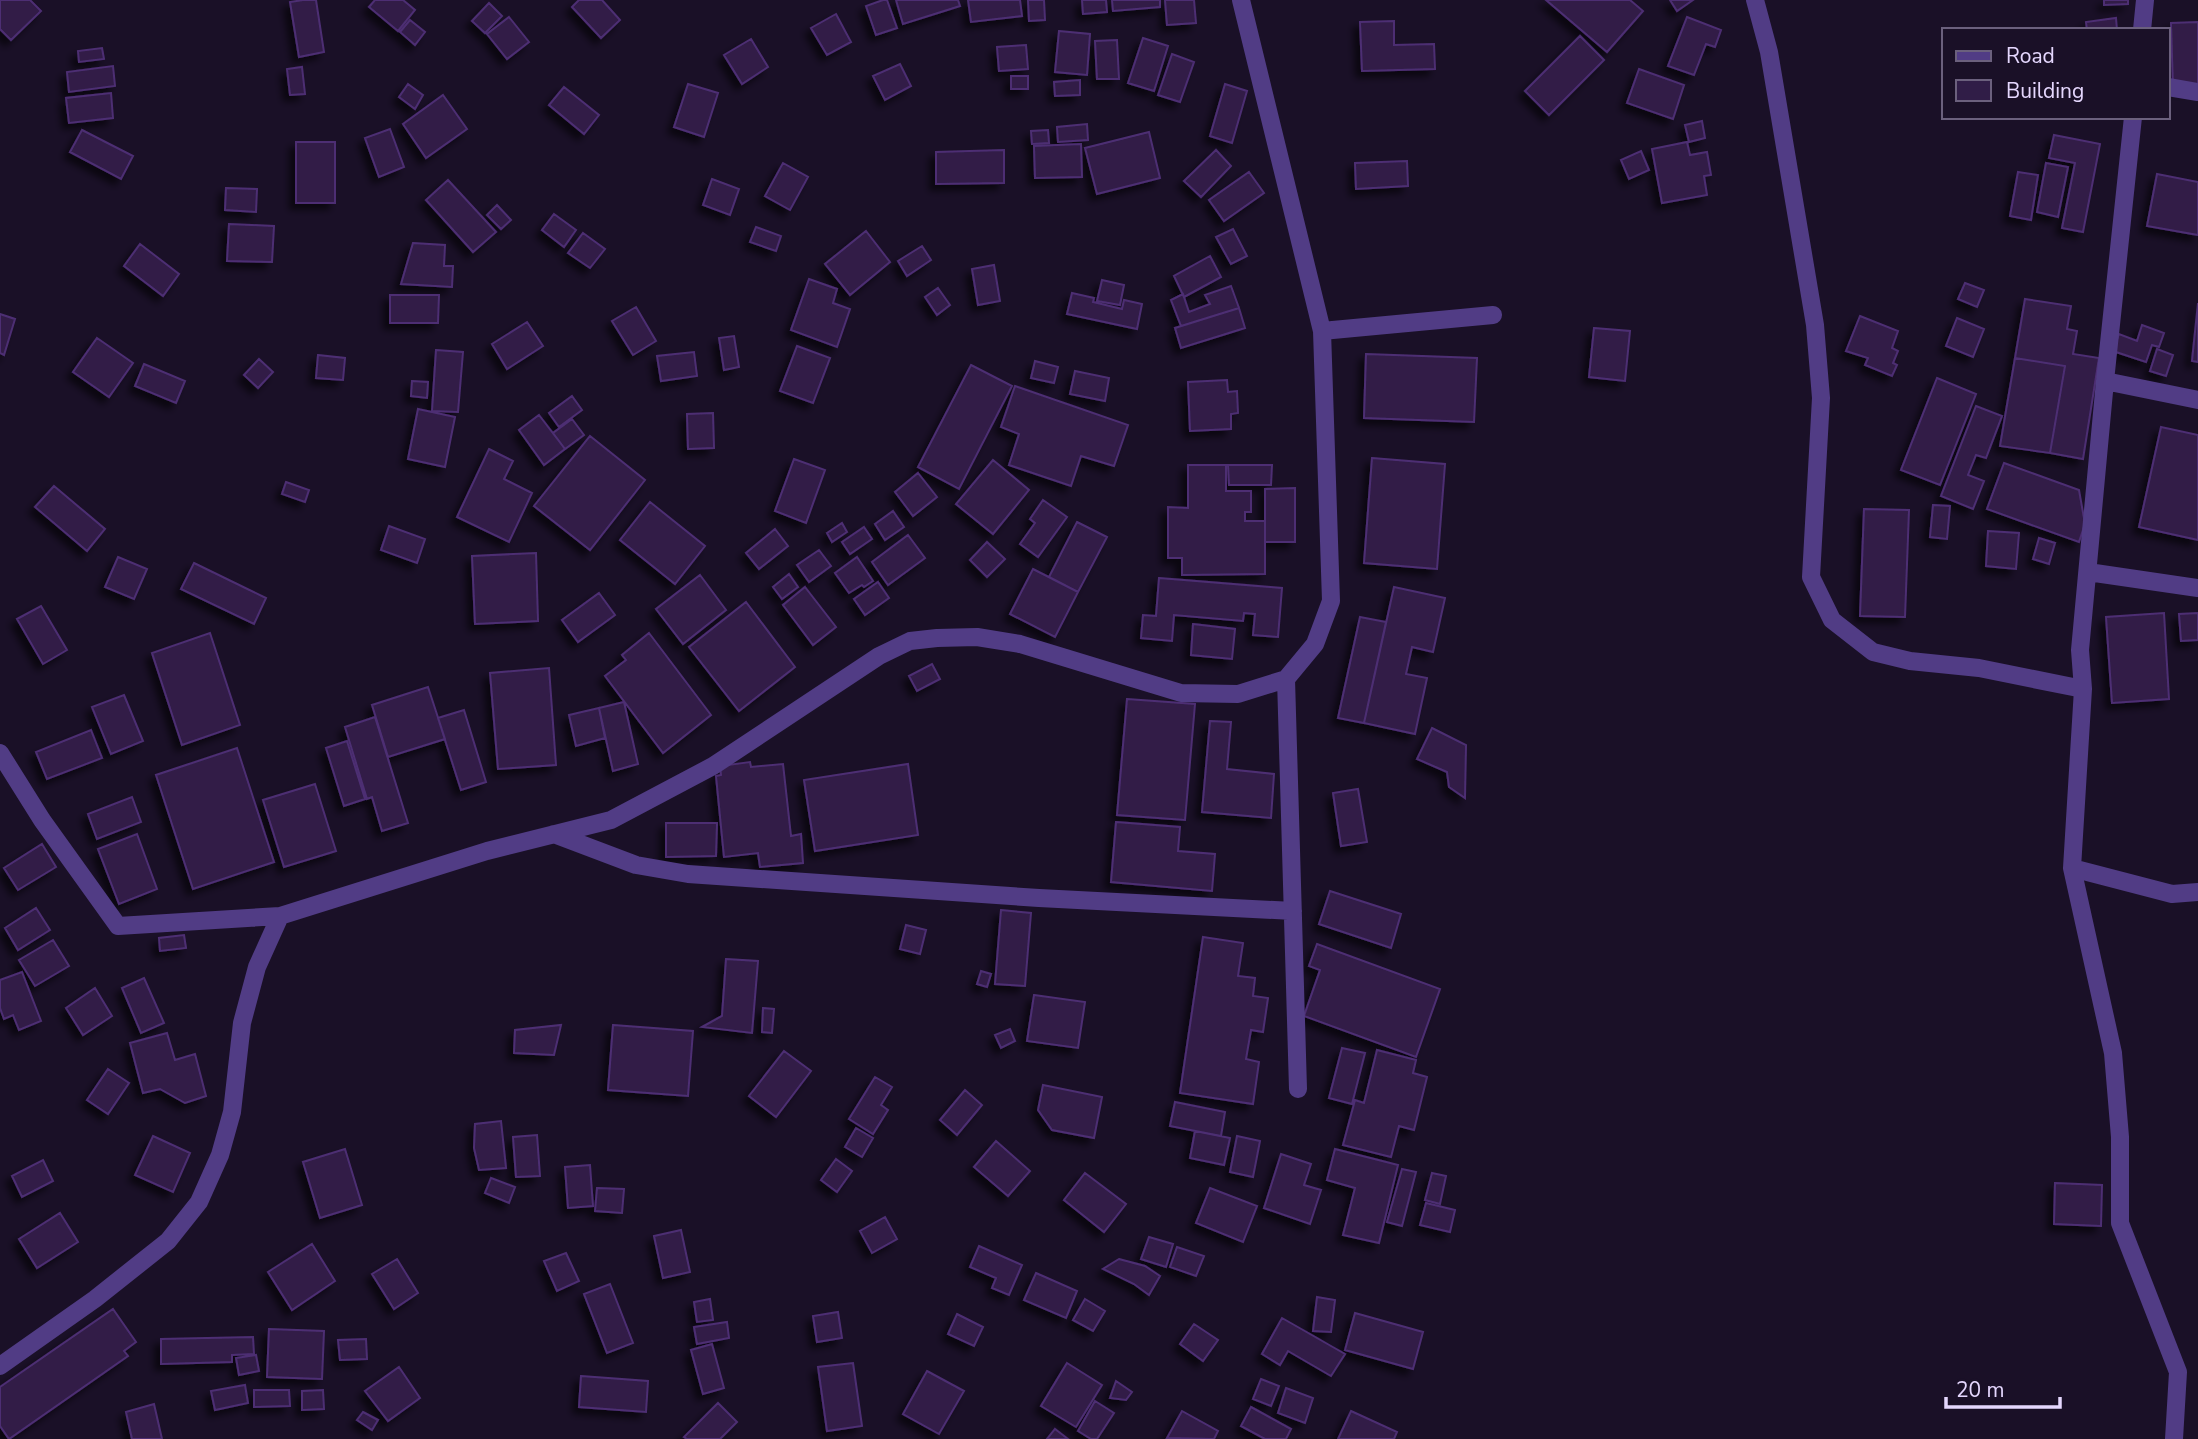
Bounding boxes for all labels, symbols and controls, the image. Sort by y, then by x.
legend [1942,28,2170,119]
text: Road [2006,42,2055,70]
text: Building [2006,77,2084,105]
scale bar [1946,1366,2060,1410]
text: 20 m [1956,1376,2005,1404]

